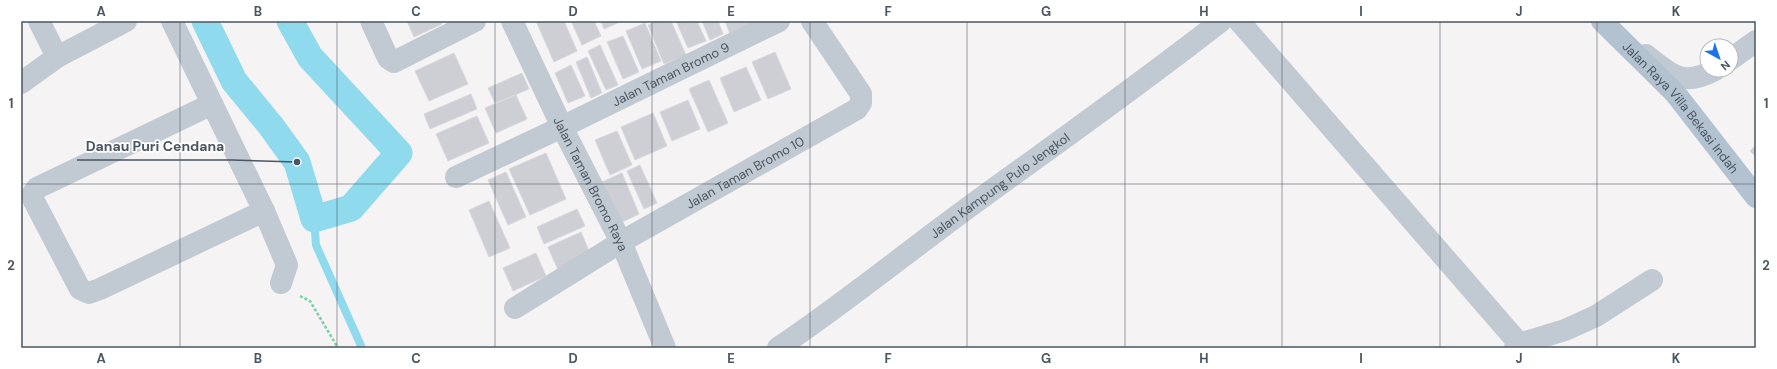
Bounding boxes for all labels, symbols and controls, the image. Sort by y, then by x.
text: A [96,3,106,20]
text: B [254,3,262,20]
text: C [411,3,421,20]
text: D [568,3,578,20]
text: E [727,3,735,20]
text: F [884,3,892,20]
text: G [1041,3,1051,20]
text: H [1199,3,1209,20]
text: I [1359,3,1363,20]
text: J [1515,3,1523,20]
text: K [1672,3,1681,20]
street label: Jalan Raya Villa Bekasi Indah [1619,38,1742,177]
north arrow [1699,38,1739,78]
street label: Jalan Taman Bromo 9 [609,39,732,110]
text: N [1718,58,1733,74]
text: 1 [9,95,13,112]
text: 1 [1764,95,1768,112]
street label: Jalan Taman Bromo Raya [549,114,632,254]
street label: Jalan Kampung Pulo Jengkol [927,129,1073,242]
street label: Jalan Taman Bromo 10 [683,132,807,213]
callout: Danau Puri Cendana [77,134,232,160]
text: Danau Puri Cendana [86,137,224,155]
text: 2 [7,257,15,274]
text: 2 [1762,257,1770,274]
text: A [96,350,106,367]
text: B [254,350,262,367]
text: C [411,350,421,367]
text: D [568,350,578,367]
text: E [727,350,735,367]
text: F [884,350,892,367]
text: G [1041,350,1051,367]
text: H [1199,350,1209,367]
text: I [1359,350,1363,367]
text: J [1515,350,1523,367]
text: K [1672,350,1681,367]

